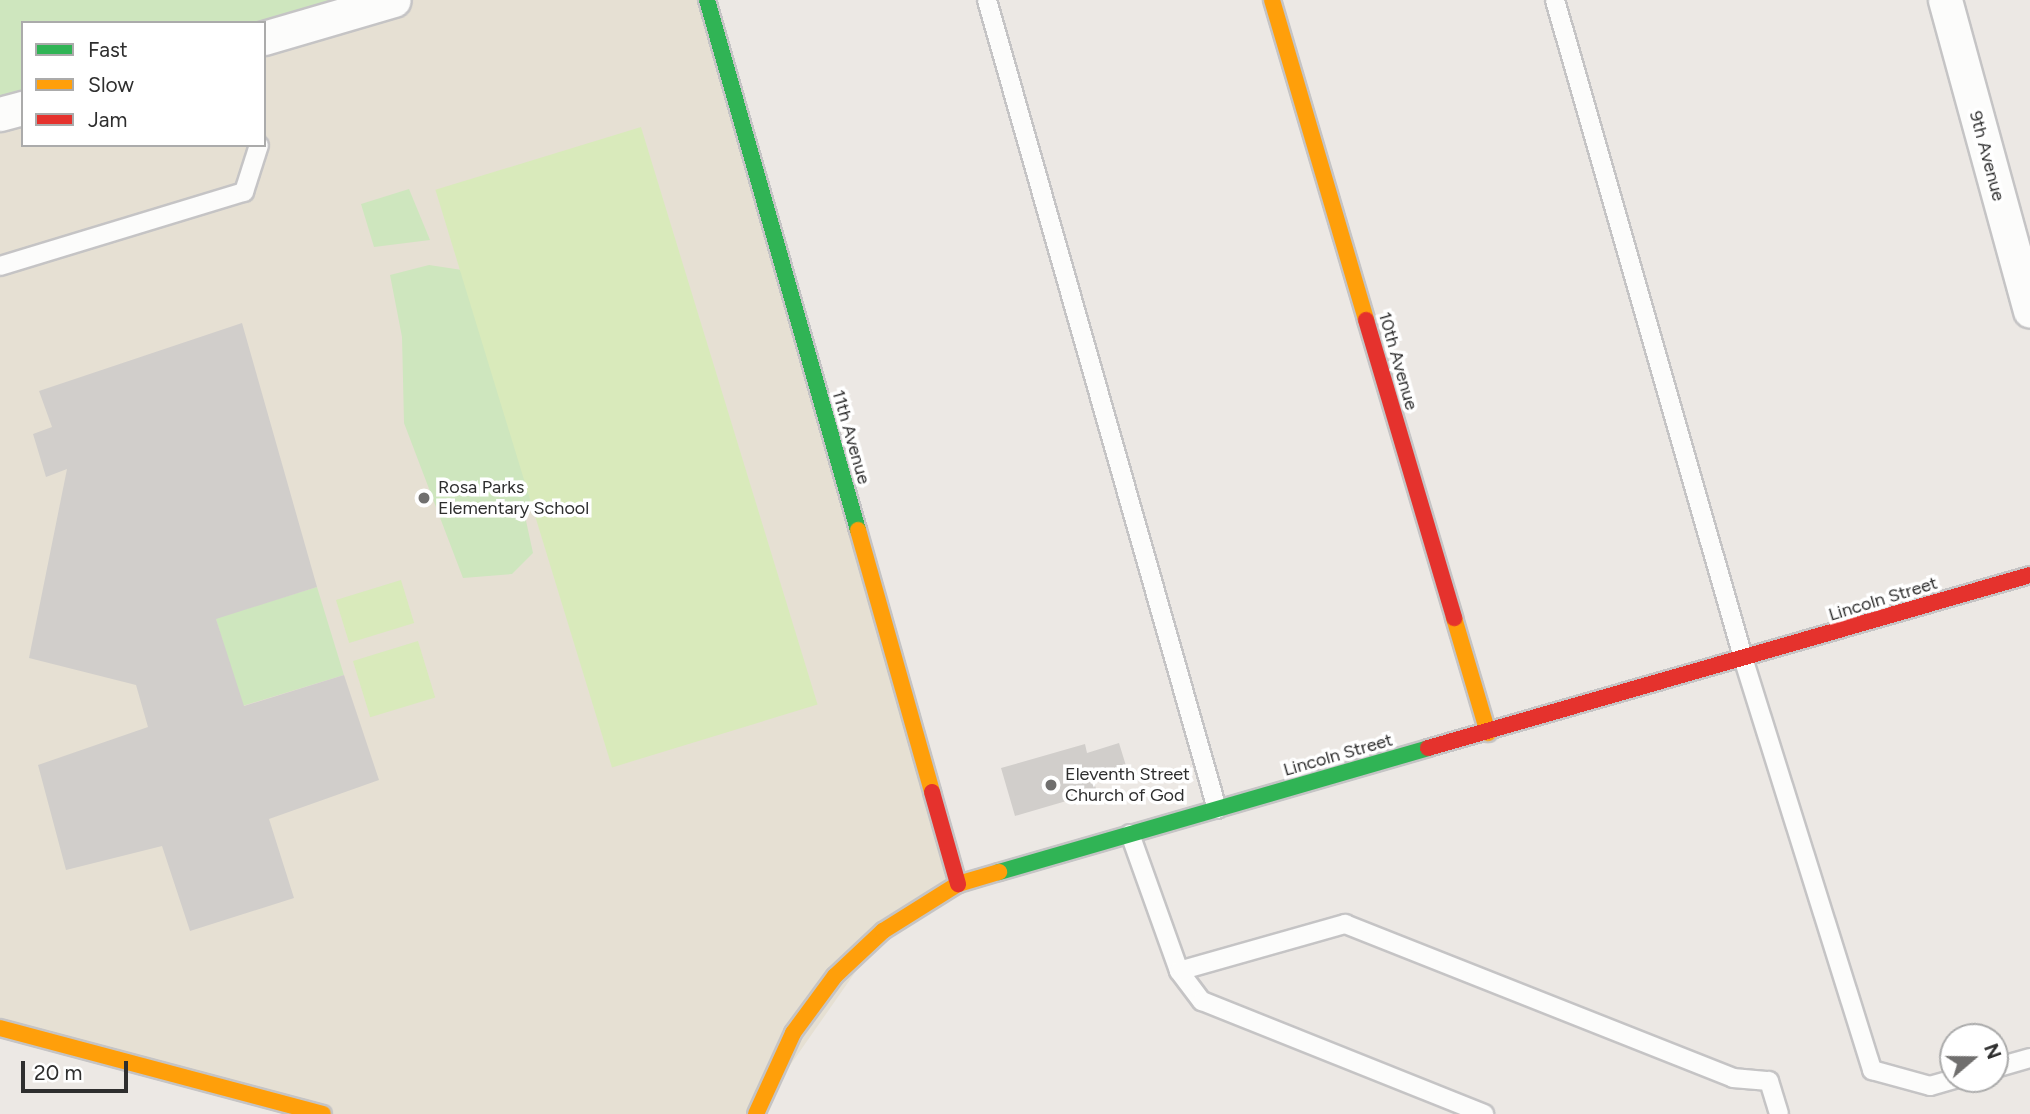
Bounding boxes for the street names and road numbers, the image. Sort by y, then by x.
street label: 9th Avenue [1965,109,2009,203]
street label: 10th Avenue [1374,309,1422,413]
street label: 11th Avenue [827,387,875,487]
street label: Lincoln Street [1826,572,1940,626]
street label: Lincoln Street [1281,729,1395,781]

